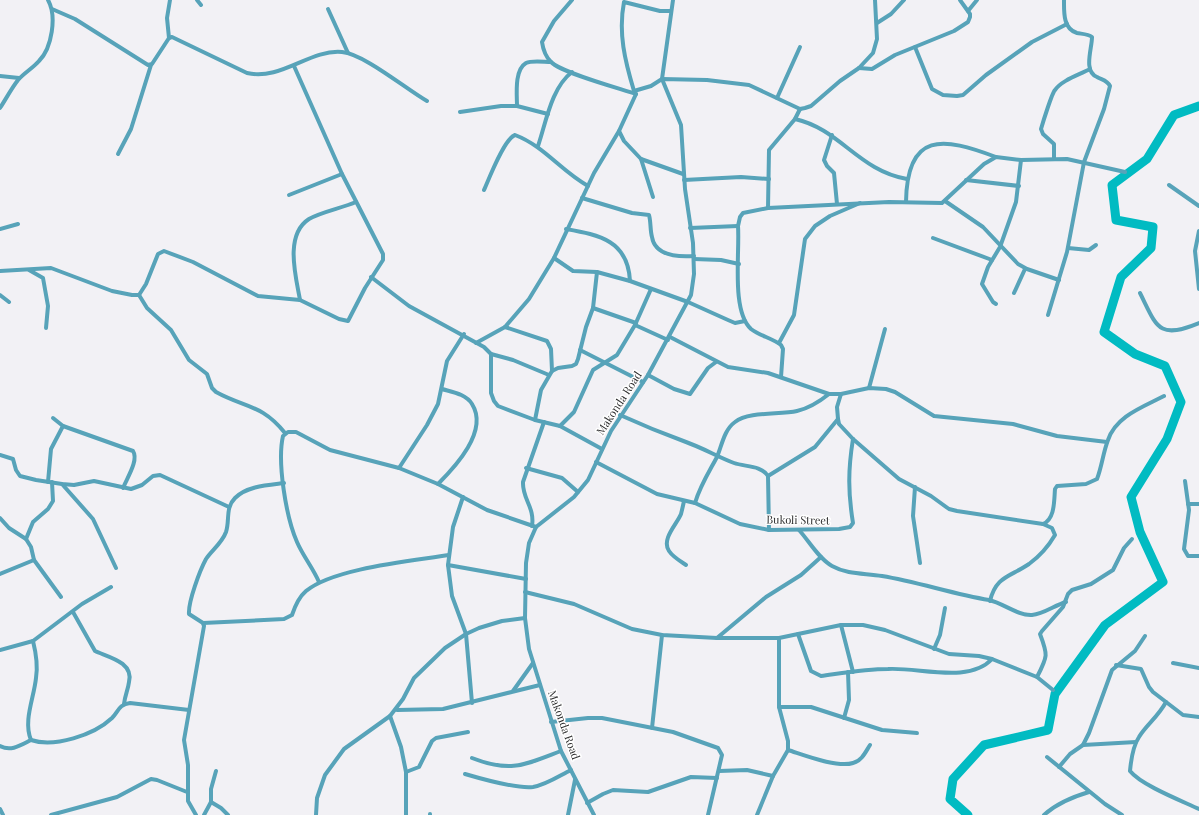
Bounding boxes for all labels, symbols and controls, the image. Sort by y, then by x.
street label: Makonda Road [592,368,645,437]
street label: Bukoli Street [766,511,830,528]
street label: Makonda Road [545,688,584,762]

